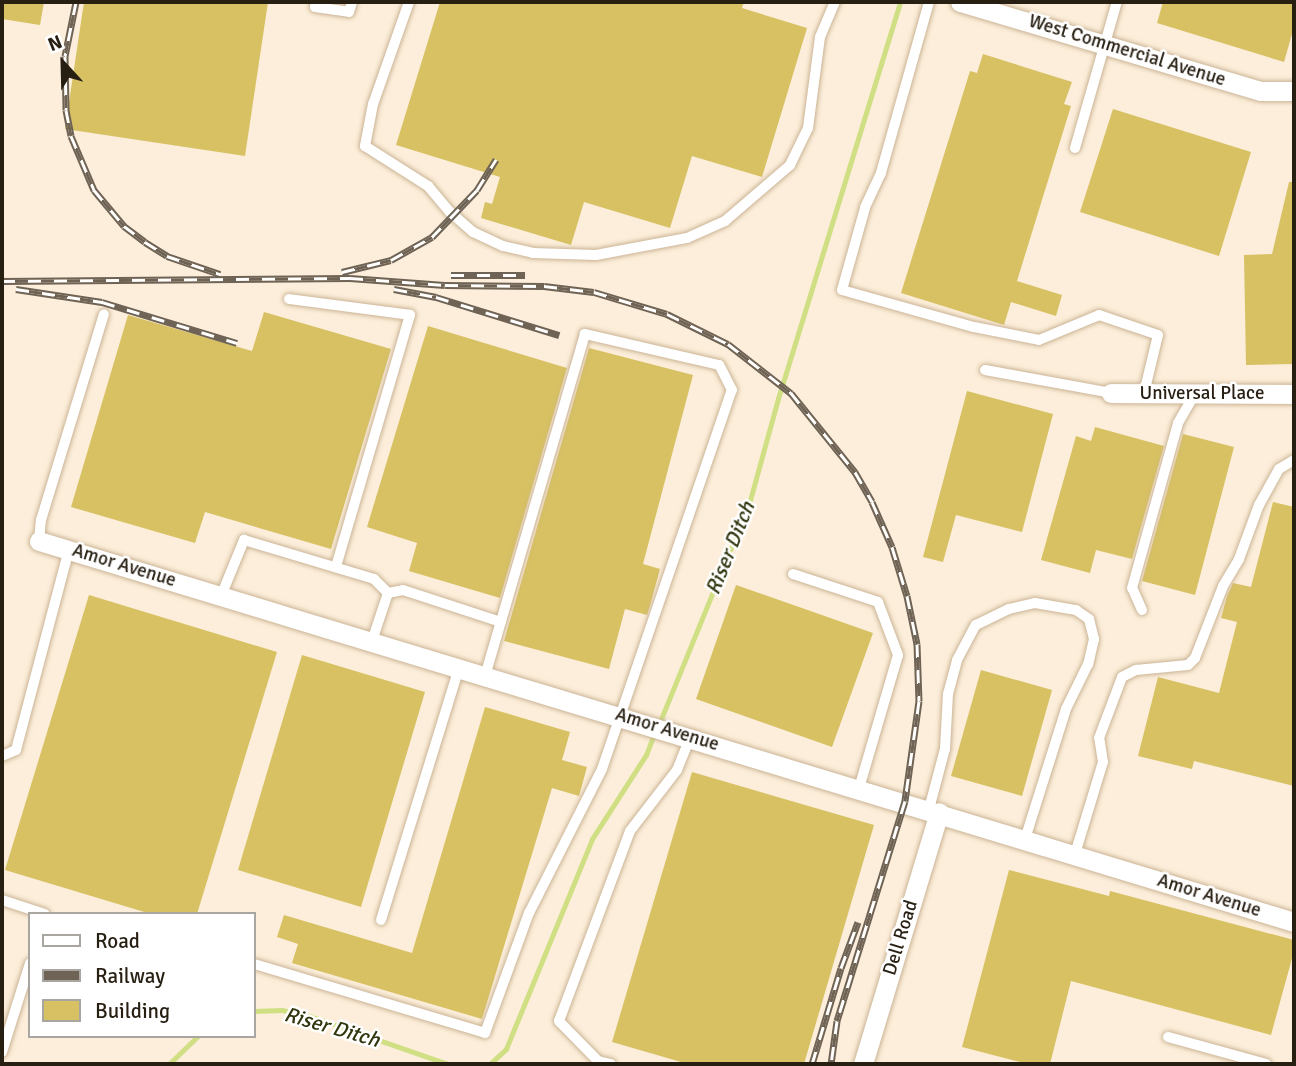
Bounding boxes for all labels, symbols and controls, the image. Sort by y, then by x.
street label: West Commercial Avenue [1026,10,1228,92]
north arrow [28,28,98,98]
text: N [45,30,66,57]
street label: Universal Place [1140,383,1264,405]
water label: Riser Ditch [700,498,760,598]
street label: Amor Avenue [69,539,179,593]
street label: Amor Avenue [612,703,722,757]
street label: Amor Avenue [1154,869,1264,923]
street label: Dell Road [879,898,923,978]
legend [28,912,256,1038]
text: Road [95,928,140,954]
text: Railway [95,963,165,989]
text: Building [95,998,170,1024]
water label: Riser Ditch [281,1001,383,1053]

